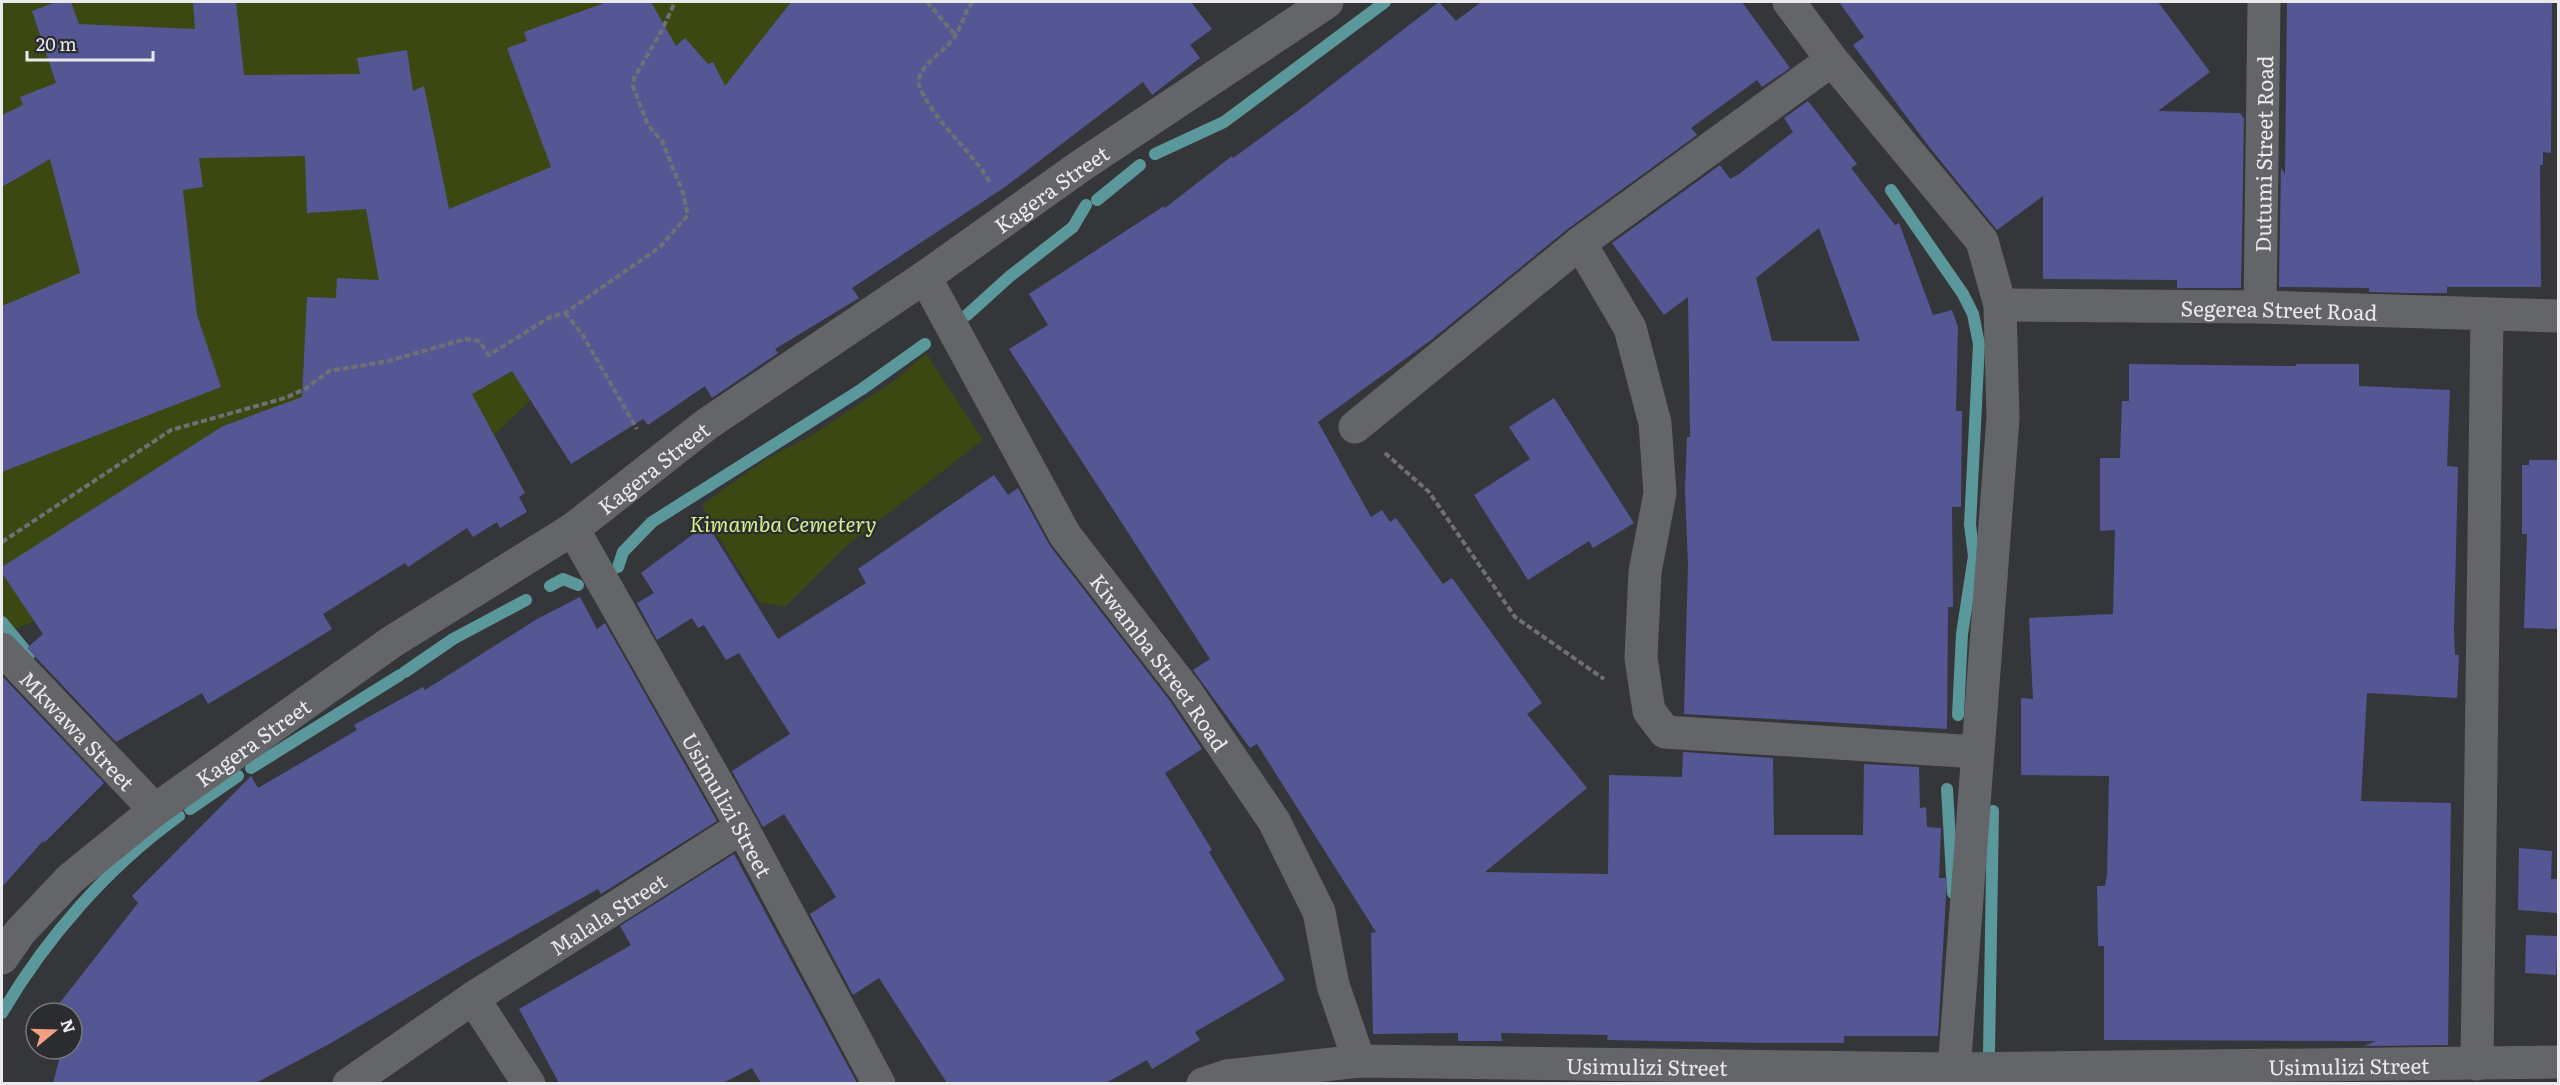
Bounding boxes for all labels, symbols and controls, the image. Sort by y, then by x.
scale bar [27,24,153,62]
text: 20 m [36,30,77,57]
street label: Dutumi Street Road [2245,55,2279,253]
street label: Kagera Street [987,136,1115,239]
street label: Segerea Street Road [2180,291,2378,326]
street label: Kagera Street [590,413,715,520]
park label: Kimamba Cemetery [689,507,877,538]
street label: Kiwamba Street Road [1084,566,1237,757]
street label: Mkwawa Street [14,663,143,797]
street label: Kagera Street [188,689,316,793]
street label: Usimulizi Street [676,726,781,883]
street label: Malala Street [543,864,672,961]
north arrow [24,1001,84,1061]
text: N [56,1016,83,1036]
street label: Usimulizi Street [1566,1048,1728,1081]
street label: Usimulizi Street [2268,1048,2430,1081]

